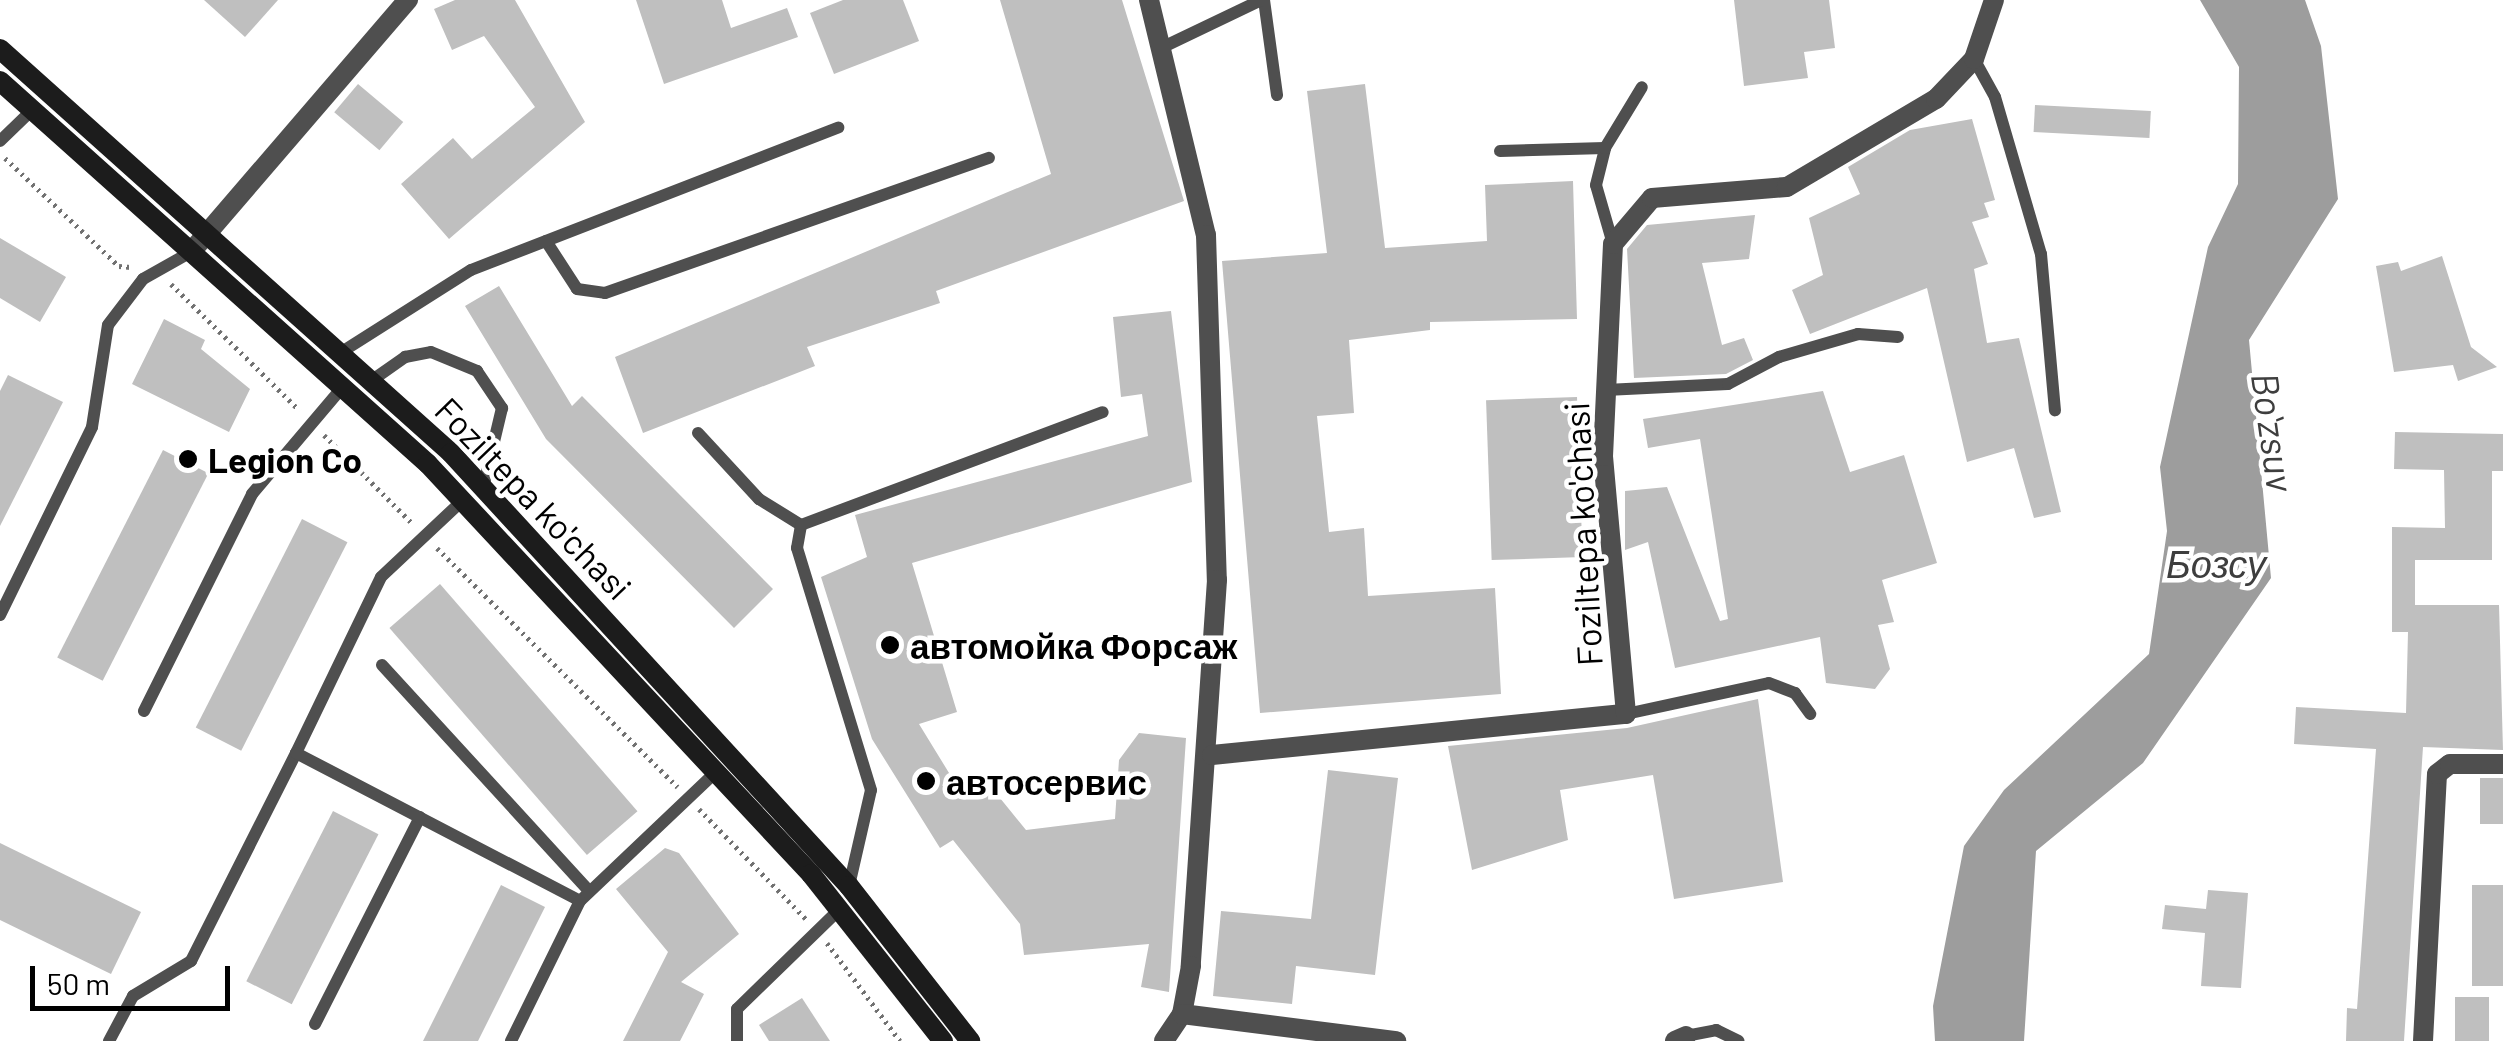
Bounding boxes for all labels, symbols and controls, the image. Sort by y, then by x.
water label: Boʻzsuv [2242,370,2304,494]
street label: Foziltepa ko'chasi [427,388,641,608]
street label: Foziltepa ko'chasi [1554,401,1610,667]
place label: Legion Co [208,438,362,480]
marker: Legion Co [177,448,199,470]
water label: Бозсу [2166,541,2266,587]
place label: автомойка Форсаж [910,624,1237,666]
marker: автомойка Форсаж [879,634,901,656]
place label: автосервис [946,760,1147,802]
marker: автосервис [915,770,937,792]
scale bar [35,946,235,1008]
text: 50 m [47,965,110,1001]

